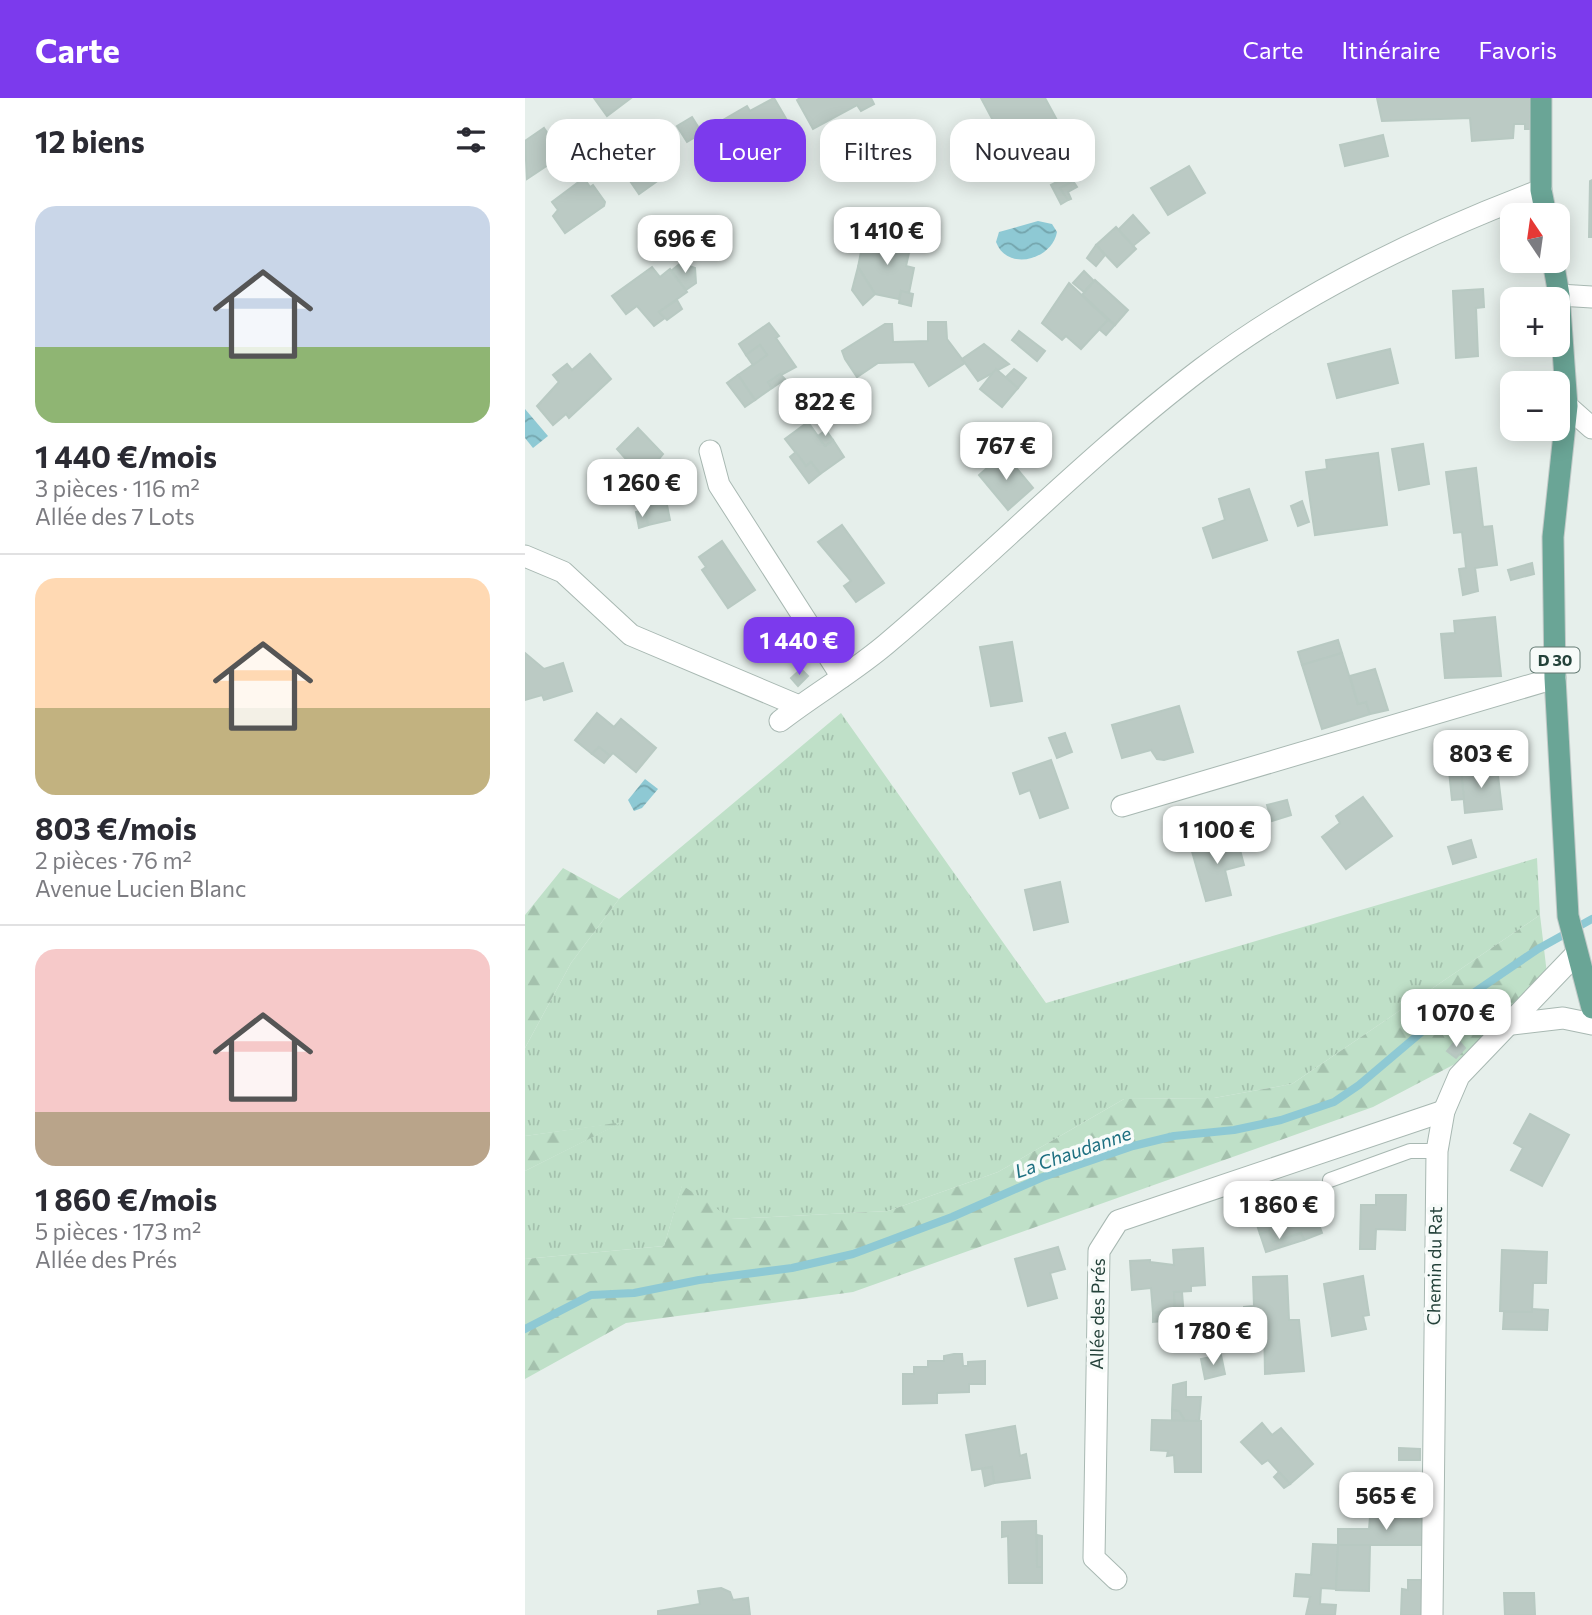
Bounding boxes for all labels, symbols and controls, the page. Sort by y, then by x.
text: Carte [35,29,120,70]
text: Carte [1243,35,1304,64]
text: Itinéraire [1342,35,1441,64]
text: Favoris [1479,35,1557,64]
chip: Acheter [546,119,680,182]
chip: Louer [694,119,806,182]
chip: Filtres [820,119,936,182]
chip: Nouveau [950,119,1095,182]
icon: filters [452,121,490,159]
text: 12 biens [35,122,145,159]
north arrow [1500,203,1570,273]
map controls [1500,203,1570,441]
pin: 1 410 € [822,208,952,267]
pin: 696 € [636,216,734,275]
text: 1 410 € [850,216,924,244]
text: 696 € [654,224,716,252]
icon: home [200,251,326,377]
button: + [1500,287,1570,357]
button: − [1500,371,1570,441]
pin: 822 € [776,378,874,438]
text: 822 € [795,387,855,415]
pin: 767 € [957,422,1055,482]
text: 767 € [976,431,1036,459]
text: 1 440 €/mois [35,437,217,474]
pin: 1 260 € [577,460,707,519]
text: 1 260 € [603,468,681,496]
text: 3 pièces · 116 m² [35,474,200,502]
text: Allée des 7 Lots [35,502,195,530]
pin: 1 440 € [734,618,864,677]
icon: home [200,623,326,749]
text: 1 440 € [760,626,838,654]
road number: D 30 [1531,648,1579,673]
pin: 803 € [1432,730,1530,790]
text: 803 € [1449,739,1513,767]
pin: 1 100 € [1152,806,1282,866]
text: 803 €/mois [35,809,197,846]
text: 1 100 € [1179,815,1255,843]
text: 2 pièces · 76 m² [35,846,192,874]
text: Avenue Lucien Blanc [35,874,246,902]
pin: 1 070 € [1391,990,1521,1049]
icon: home [200,994,326,1120]
text: 1 070 € [1417,998,1495,1026]
water label: La Chaudanne [1012,1121,1134,1182]
text: 1 860 €/mois [35,1180,217,1217]
pin: 1 860 € [1214,1182,1344,1241]
text: 1 860 € [1239,1190,1319,1218]
street label: Chemin du Rat [1422,1206,1446,1326]
text: 5 pièces · 173 m² [35,1217,201,1245]
text: Allée des Prés [35,1245,177,1273]
street label: Allée des Prés [1085,1258,1109,1370]
pin: 1 780 € [1148,1308,1278,1367]
text: 1 780 € [1174,1316,1252,1344]
pin: 565 € [1337,1472,1435,1532]
text: 565 € [1355,1481,1417,1509]

